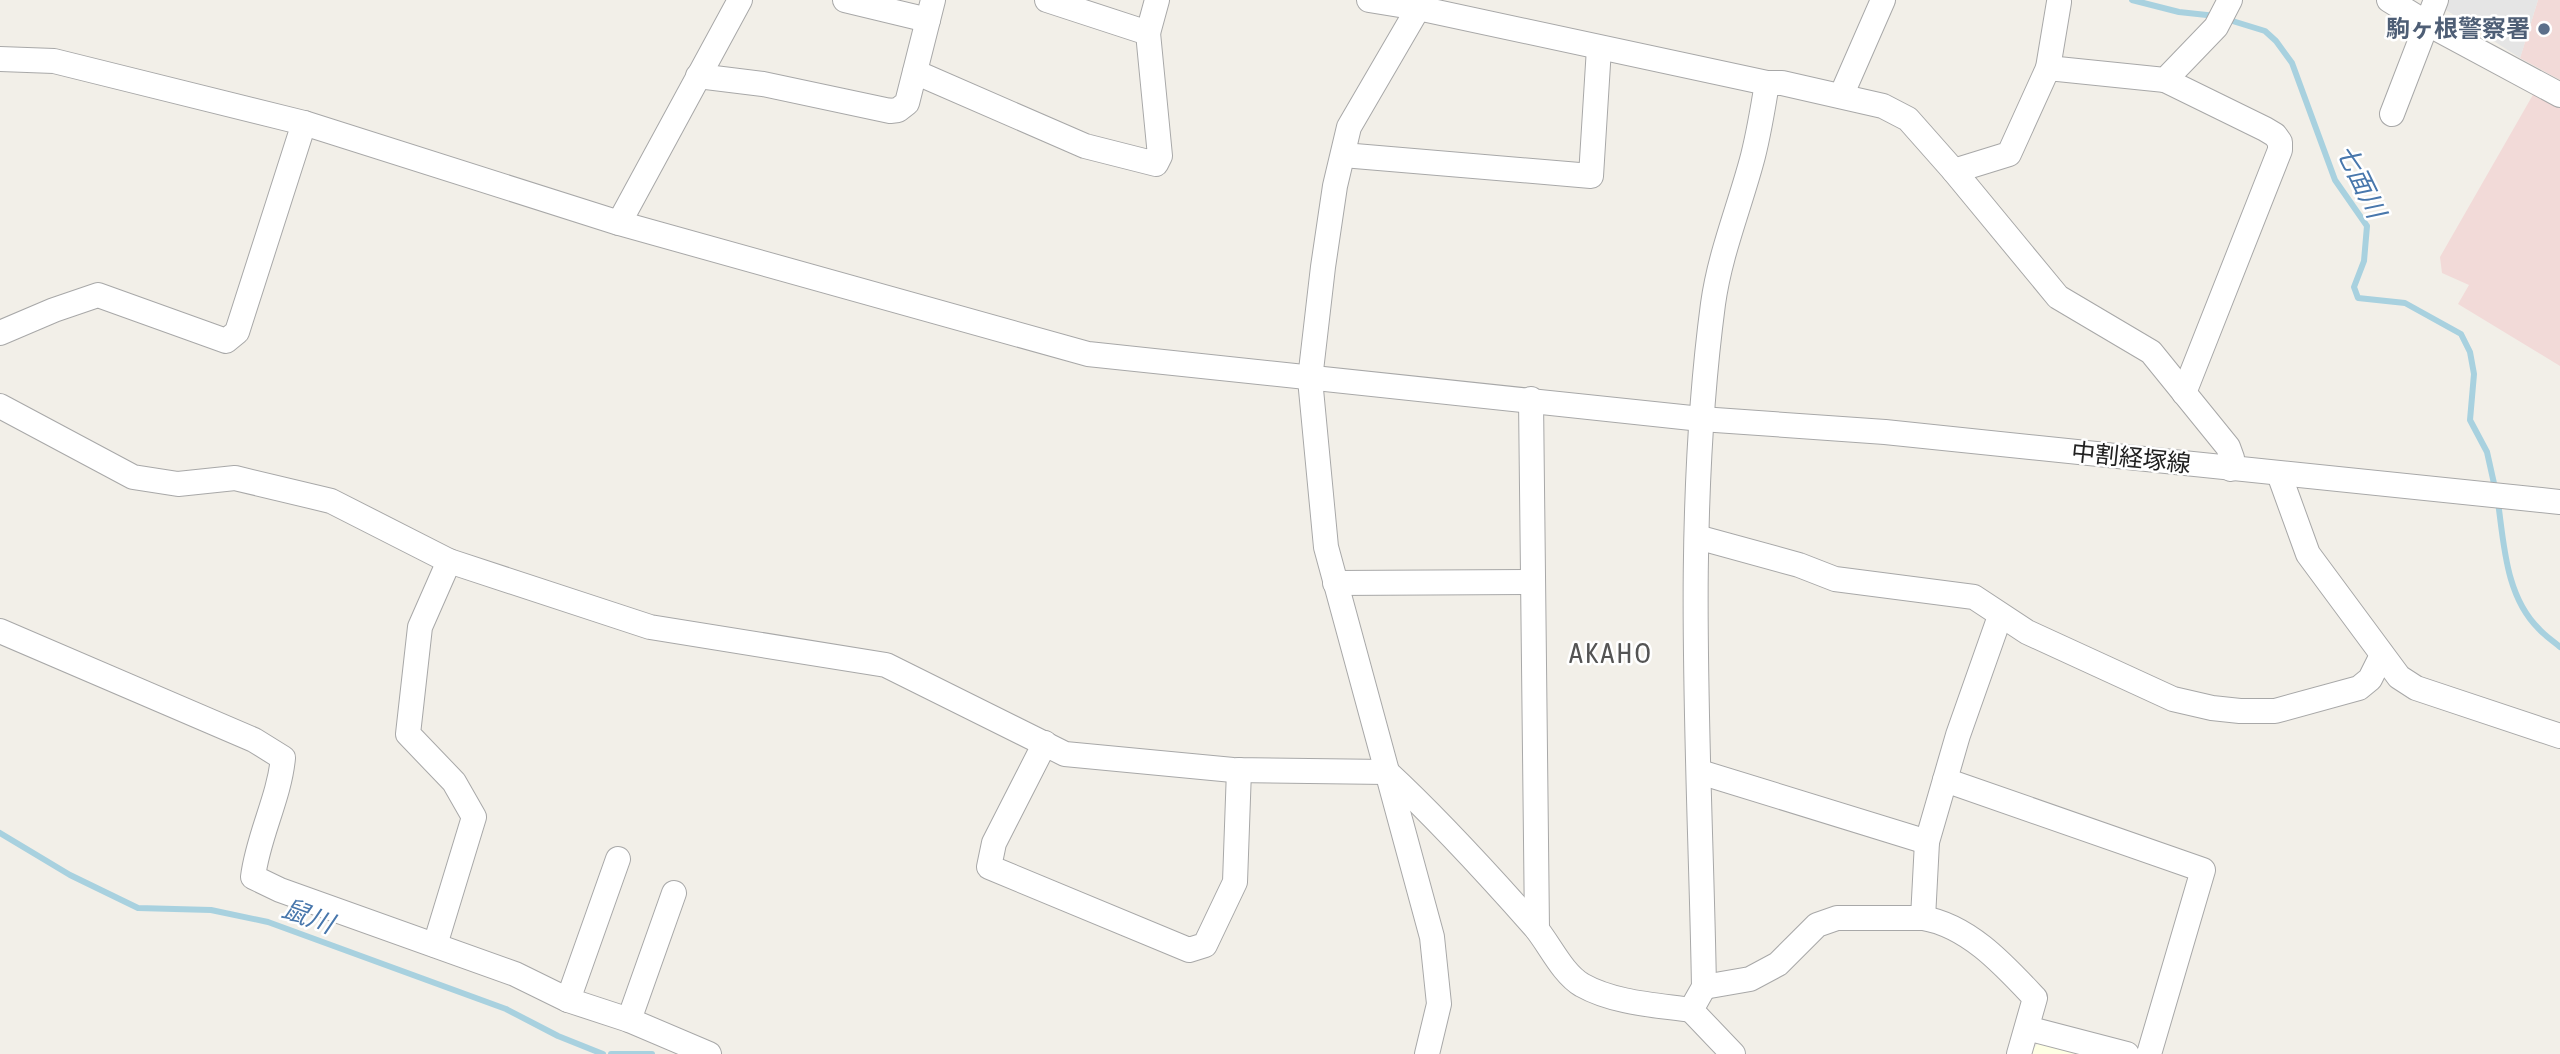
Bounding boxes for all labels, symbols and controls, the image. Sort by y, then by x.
place label: 駒ヶ根警察署 [2386,15,2530,42]
marker: 駒ヶ根警察署 [2536,21,2552,37]
water label: 七面川 [2330,139,2393,225]
street label: 中割経塚線 [2070,438,2192,477]
district label: AKAHO [1569,637,1653,669]
water label: 鼠川 [278,893,340,940]

